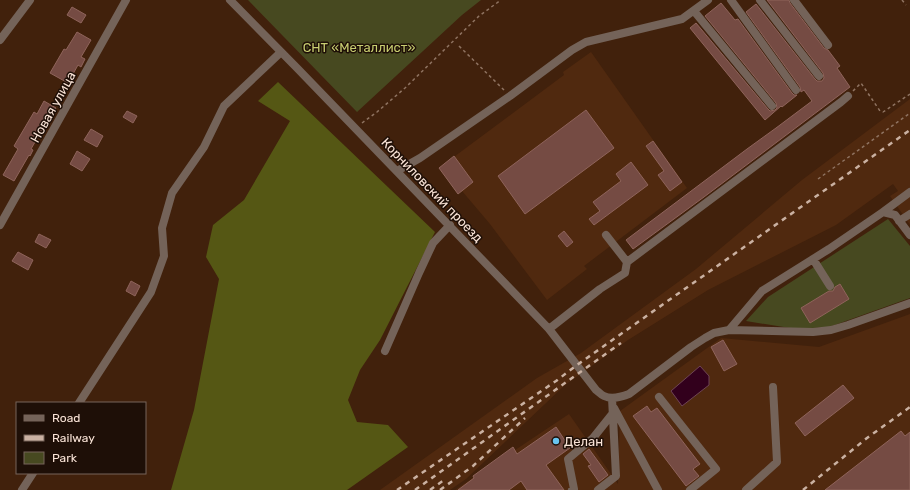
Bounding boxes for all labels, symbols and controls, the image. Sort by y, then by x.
park label: СНТ «Металлист» [303,40,415,55]
street label: Новая улица [27,69,79,145]
street label: Корниловский проезд [378,135,486,245]
legend [16,402,146,474]
text: Road [52,411,80,425]
text: Railway [52,431,95,445]
place label: Делан [564,434,603,449]
marker: Делан [551,436,561,446]
text: Park [52,451,78,465]

